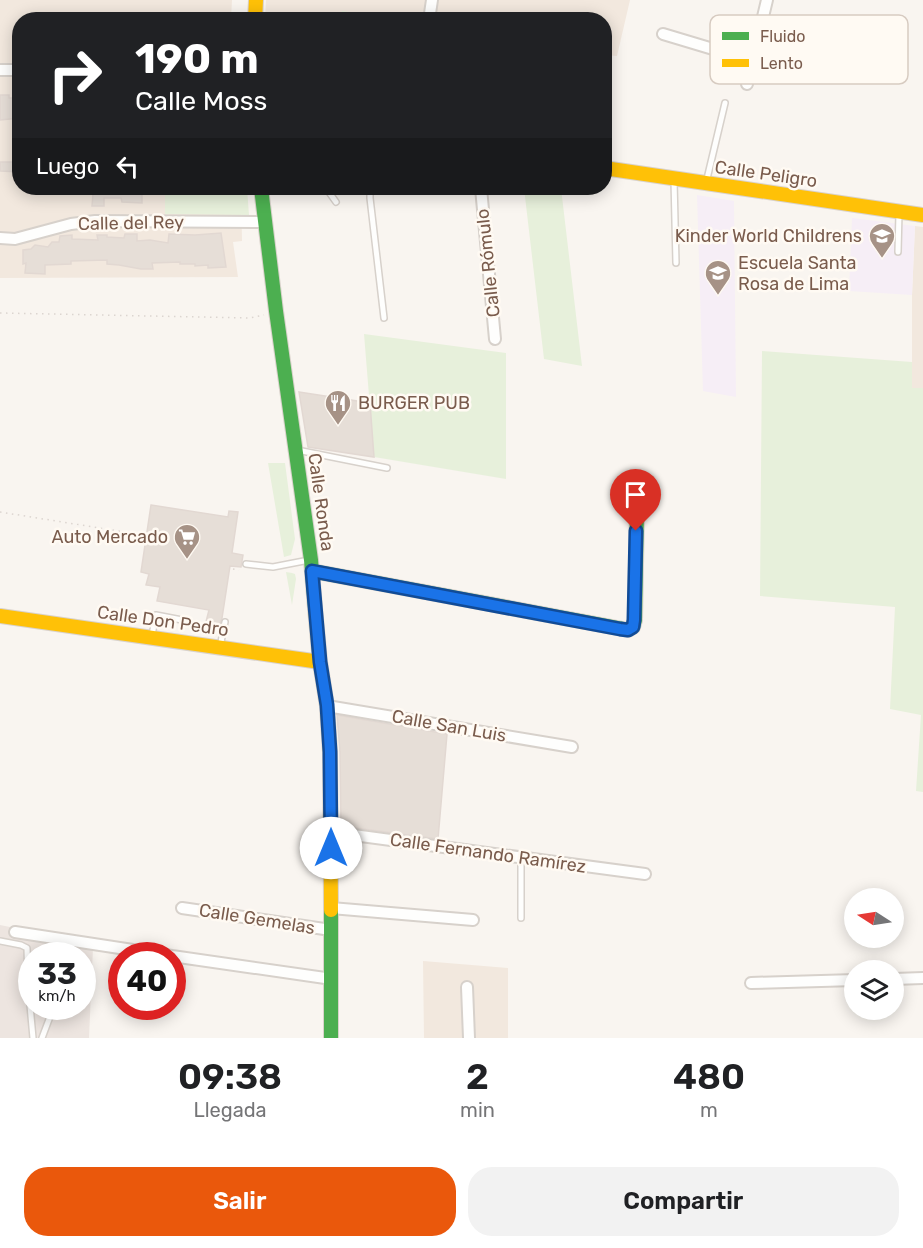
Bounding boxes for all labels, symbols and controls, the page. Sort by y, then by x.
legend [710,15,908,84]
text: Fluido [760,27,805,46]
text: 190 m [135,34,259,84]
icon: right [36,36,114,114]
text: Lento [760,54,803,73]
text: Calle Moss [135,85,267,117]
icon: left [111,150,144,183]
text: Luego [36,153,99,180]
street label: Calle Peligro [713,156,819,192]
street label: Calle Rómulo [471,208,505,318]
street label: Calle del Rey [78,211,184,235]
school or university icon: Kinder World Childrens [867,221,897,259]
place label: Kinder World Childrens [675,225,862,247]
place label: Escuela Santa Rosa de Lima [738,252,857,295]
school or university icon: Escuela Santa Rosa de Lima [703,258,733,296]
restaurant icon: BURGER PUB [323,388,353,426]
place label: BURGER PUB [358,392,470,414]
street label: Calle Ronda [303,452,339,552]
pin [610,469,661,531]
icon: arrive [619,478,652,511]
supermarket icon: Auto Mercado [172,522,202,560]
place label: Auto Mercado [51,526,168,548]
street label: Calle Don Pedro [96,601,230,641]
street label: Calle San Luis [390,705,508,747]
position arrow [299,816,363,880]
street label: Calle Fernando Ramírez [389,828,587,878]
north arrow [844,888,904,948]
map controls [844,888,904,1020]
street label: Calle Gemelas [197,899,317,939]
speed limit sign: 40 [108,942,186,1020]
text: 33 [37,956,77,992]
button: layers [844,960,904,1020]
text: km/h [38,987,76,1005]
text: 09:38 [178,1055,282,1098]
text: 2 [466,1055,489,1098]
text: 480 [673,1055,745,1098]
text: Llegada [193,1098,267,1122]
text: min [460,1098,495,1122]
text: m [700,1098,718,1122]
button: Salir [24,1167,456,1236]
button: Compartir [468,1167,899,1236]

